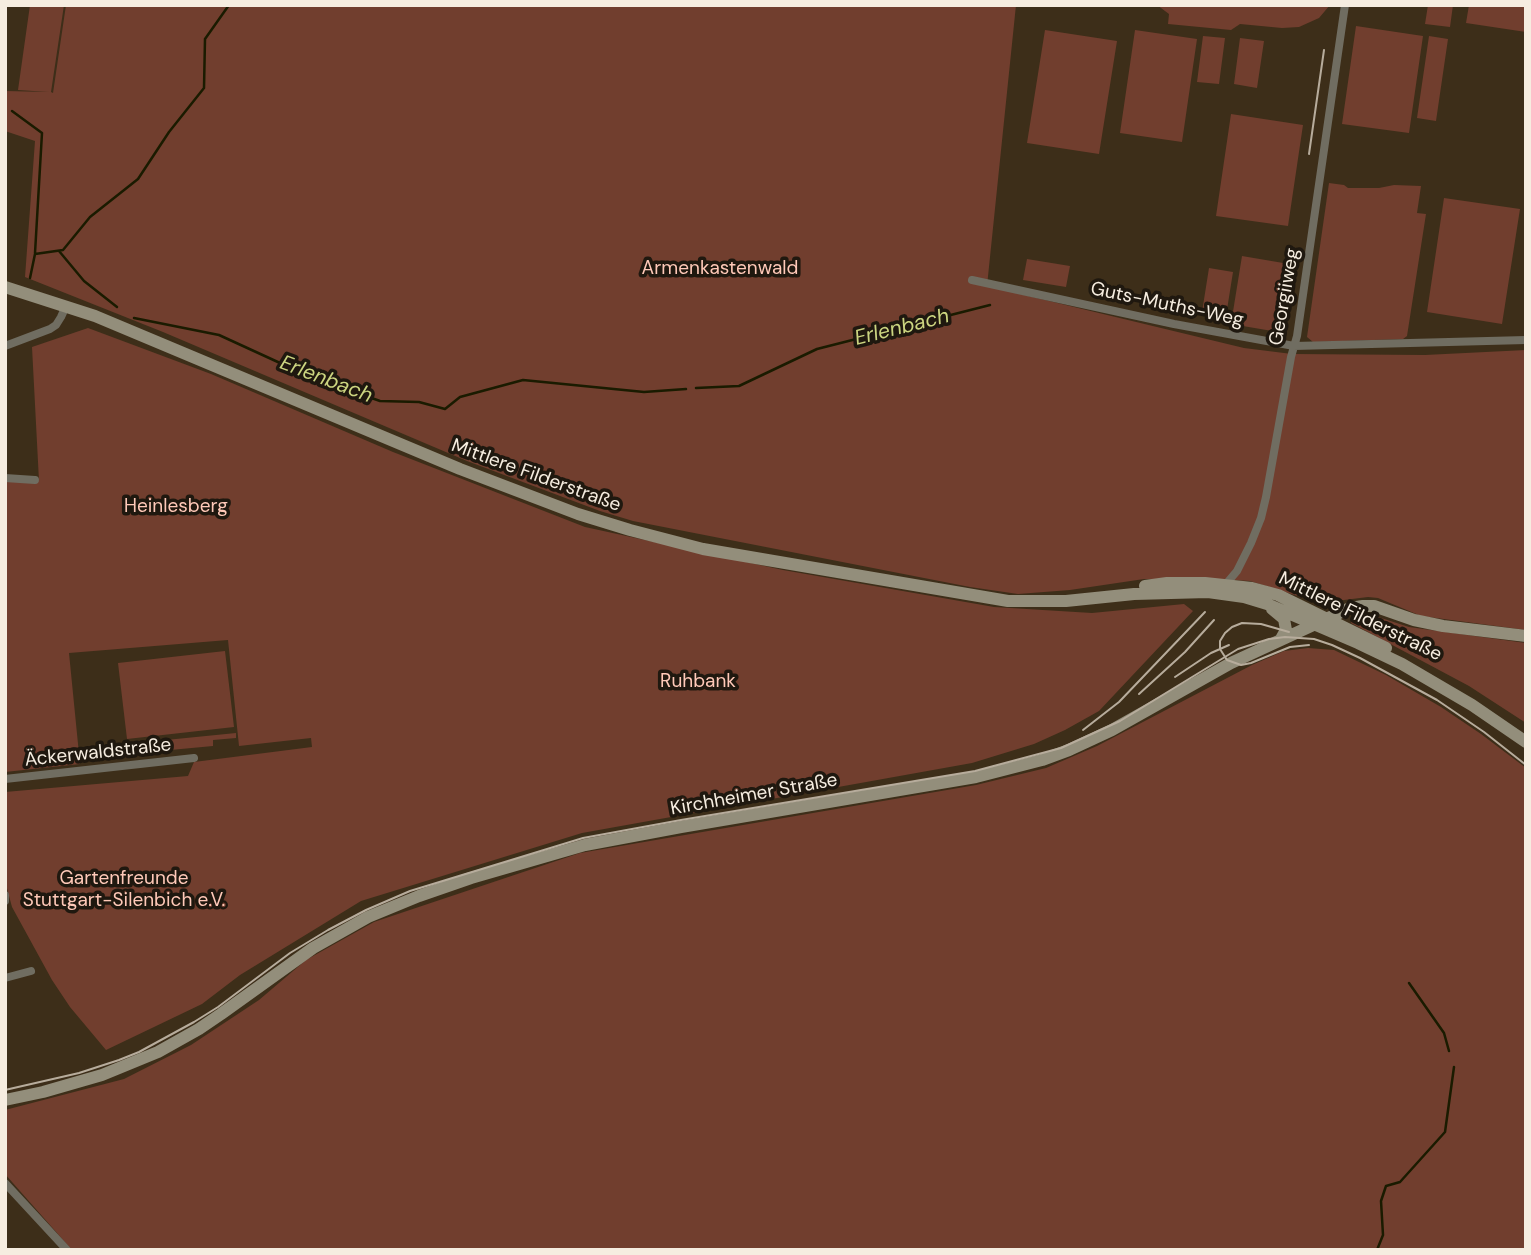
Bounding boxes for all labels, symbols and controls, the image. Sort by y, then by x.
street label: Georgiiweg [1265,247,1305,347]
park label: Armenkastenwald [642,258,798,280]
street label: Guts-Muths-Weg [1089,278,1245,332]
water label: Erlenbach [852,304,952,352]
water label: Erlenbach [276,351,376,409]
street label: Mittlere Filderstraße [448,435,624,517]
park label: Heinlesberg [124,496,228,518]
street label: Mittlere Filderstraße [1275,568,1445,666]
park label: Ruhbank [660,671,736,693]
street label: Äckerwaldstraße [24,734,172,772]
street label: Kirchheimer Straße [669,769,839,821]
park label: Gartenfreunde Stuttgart-Silenbich e.V. [23,868,225,912]

